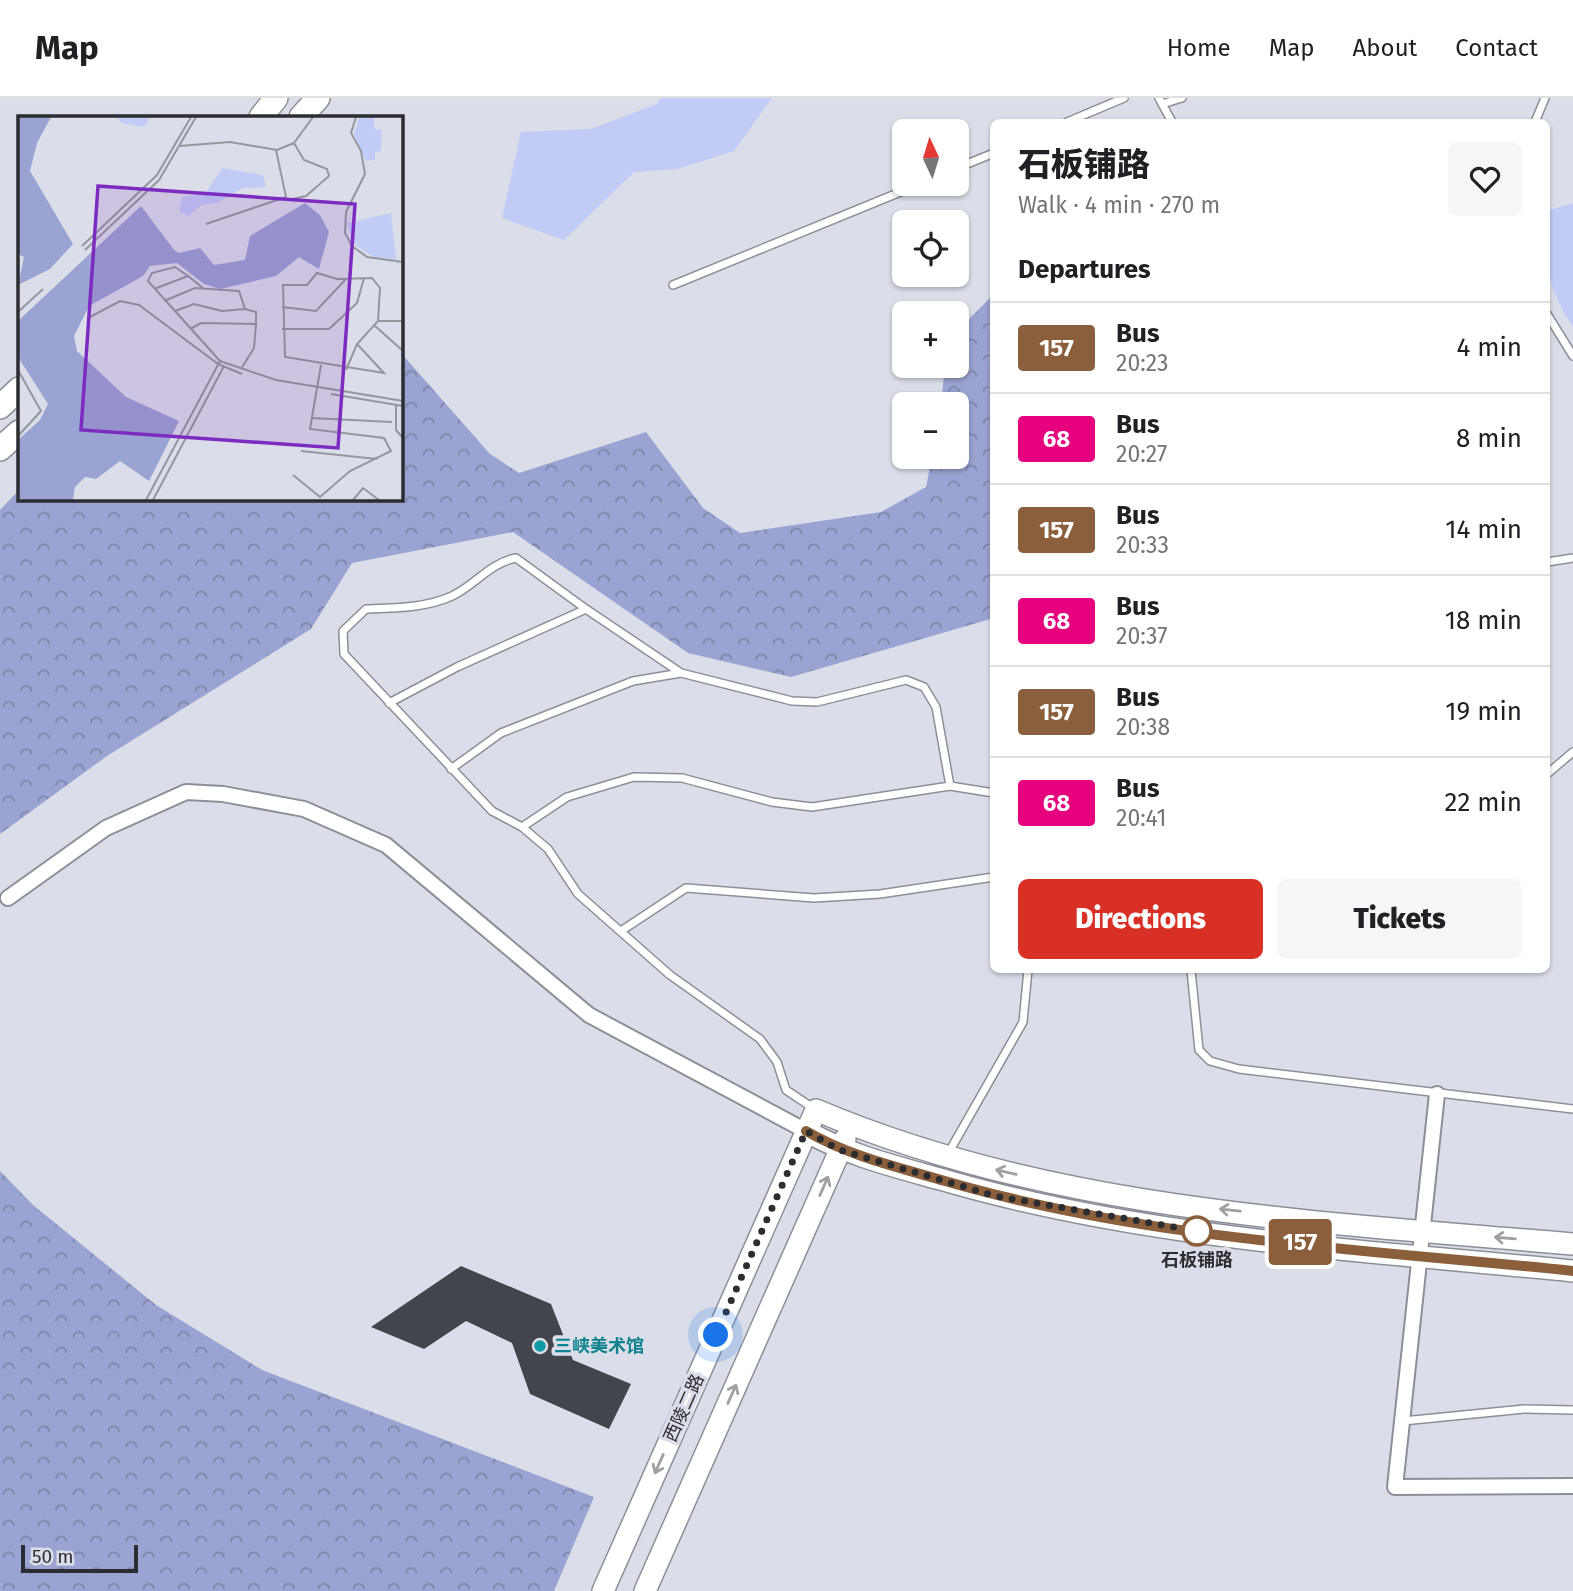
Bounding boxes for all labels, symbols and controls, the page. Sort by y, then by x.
text: Map [35,28,99,68]
text: Home [1167,34,1231,62]
text: Map [1269,34,1315,62]
text: About [1353,34,1417,62]
text: Contact [1455,34,1538,62]
inset map [18,116,402,500]
north arrow [892,119,970,196]
map controls [892,119,969,469]
button: heart [1448,142,1522,216]
text: 石板铺路 [1018,145,1150,185]
text: Walk · 4 min · 270 m [1018,191,1220,219]
button: locate [892,210,969,287]
text: Departures [1018,254,1151,285]
button: + [892,301,969,378]
text: Bus [1116,318,1159,349]
text: 4 min [1456,332,1522,363]
text: 157 [1039,334,1074,362]
text: 20:23 [1116,349,1169,377]
button: − [892,392,969,469]
text: Bus [1116,409,1159,440]
text: 8 min [1456,423,1522,454]
text: 68 [1043,425,1070,453]
text: 20:27 [1116,440,1167,468]
text: Bus [1116,500,1159,531]
text: 14 min [1445,514,1522,545]
text: 157 [1039,516,1074,544]
text: 20:33 [1116,531,1169,559]
text: Bus [1116,591,1159,622]
text: 18 min [1445,605,1522,636]
text: 68 [1043,607,1070,635]
text: 20:37 [1116,622,1168,650]
text: Bus [1116,682,1159,713]
text: 19 min [1445,696,1522,727]
text: 157 [1039,698,1074,726]
text: 20:38 [1116,713,1170,741]
text: Bus [1116,773,1159,804]
text: 22 min [1445,787,1522,818]
text: 68 [1043,789,1070,817]
text: 20:41 [1116,804,1167,832]
button: Directions [1018,879,1263,959]
button: Tickets [1277,879,1522,959]
one-way arrow [995,1164,1018,1178]
one-way arrow [818,1176,831,1197]
one-way arrow [1219,1204,1242,1217]
marker: 石板铺路 [1182,1216,1212,1246]
line badge: 157 [1260,1219,1340,1265]
text: 157 [1283,1228,1317,1256]
one-way arrow [1494,1231,1517,1244]
place label: 石板铺路 [1161,1249,1233,1271]
your location [698,1317,733,1352]
place label: 三峡美术馆 [554,1335,644,1357]
marker: 三峡美术馆 [532,1338,548,1354]
street label: 西陵二路 [659,1371,709,1445]
one-way arrow [726,1384,739,1405]
one-way arrow [652,1453,665,1474]
scale bar [21,1542,138,1574]
text: 50 m [32,1545,73,1568]

